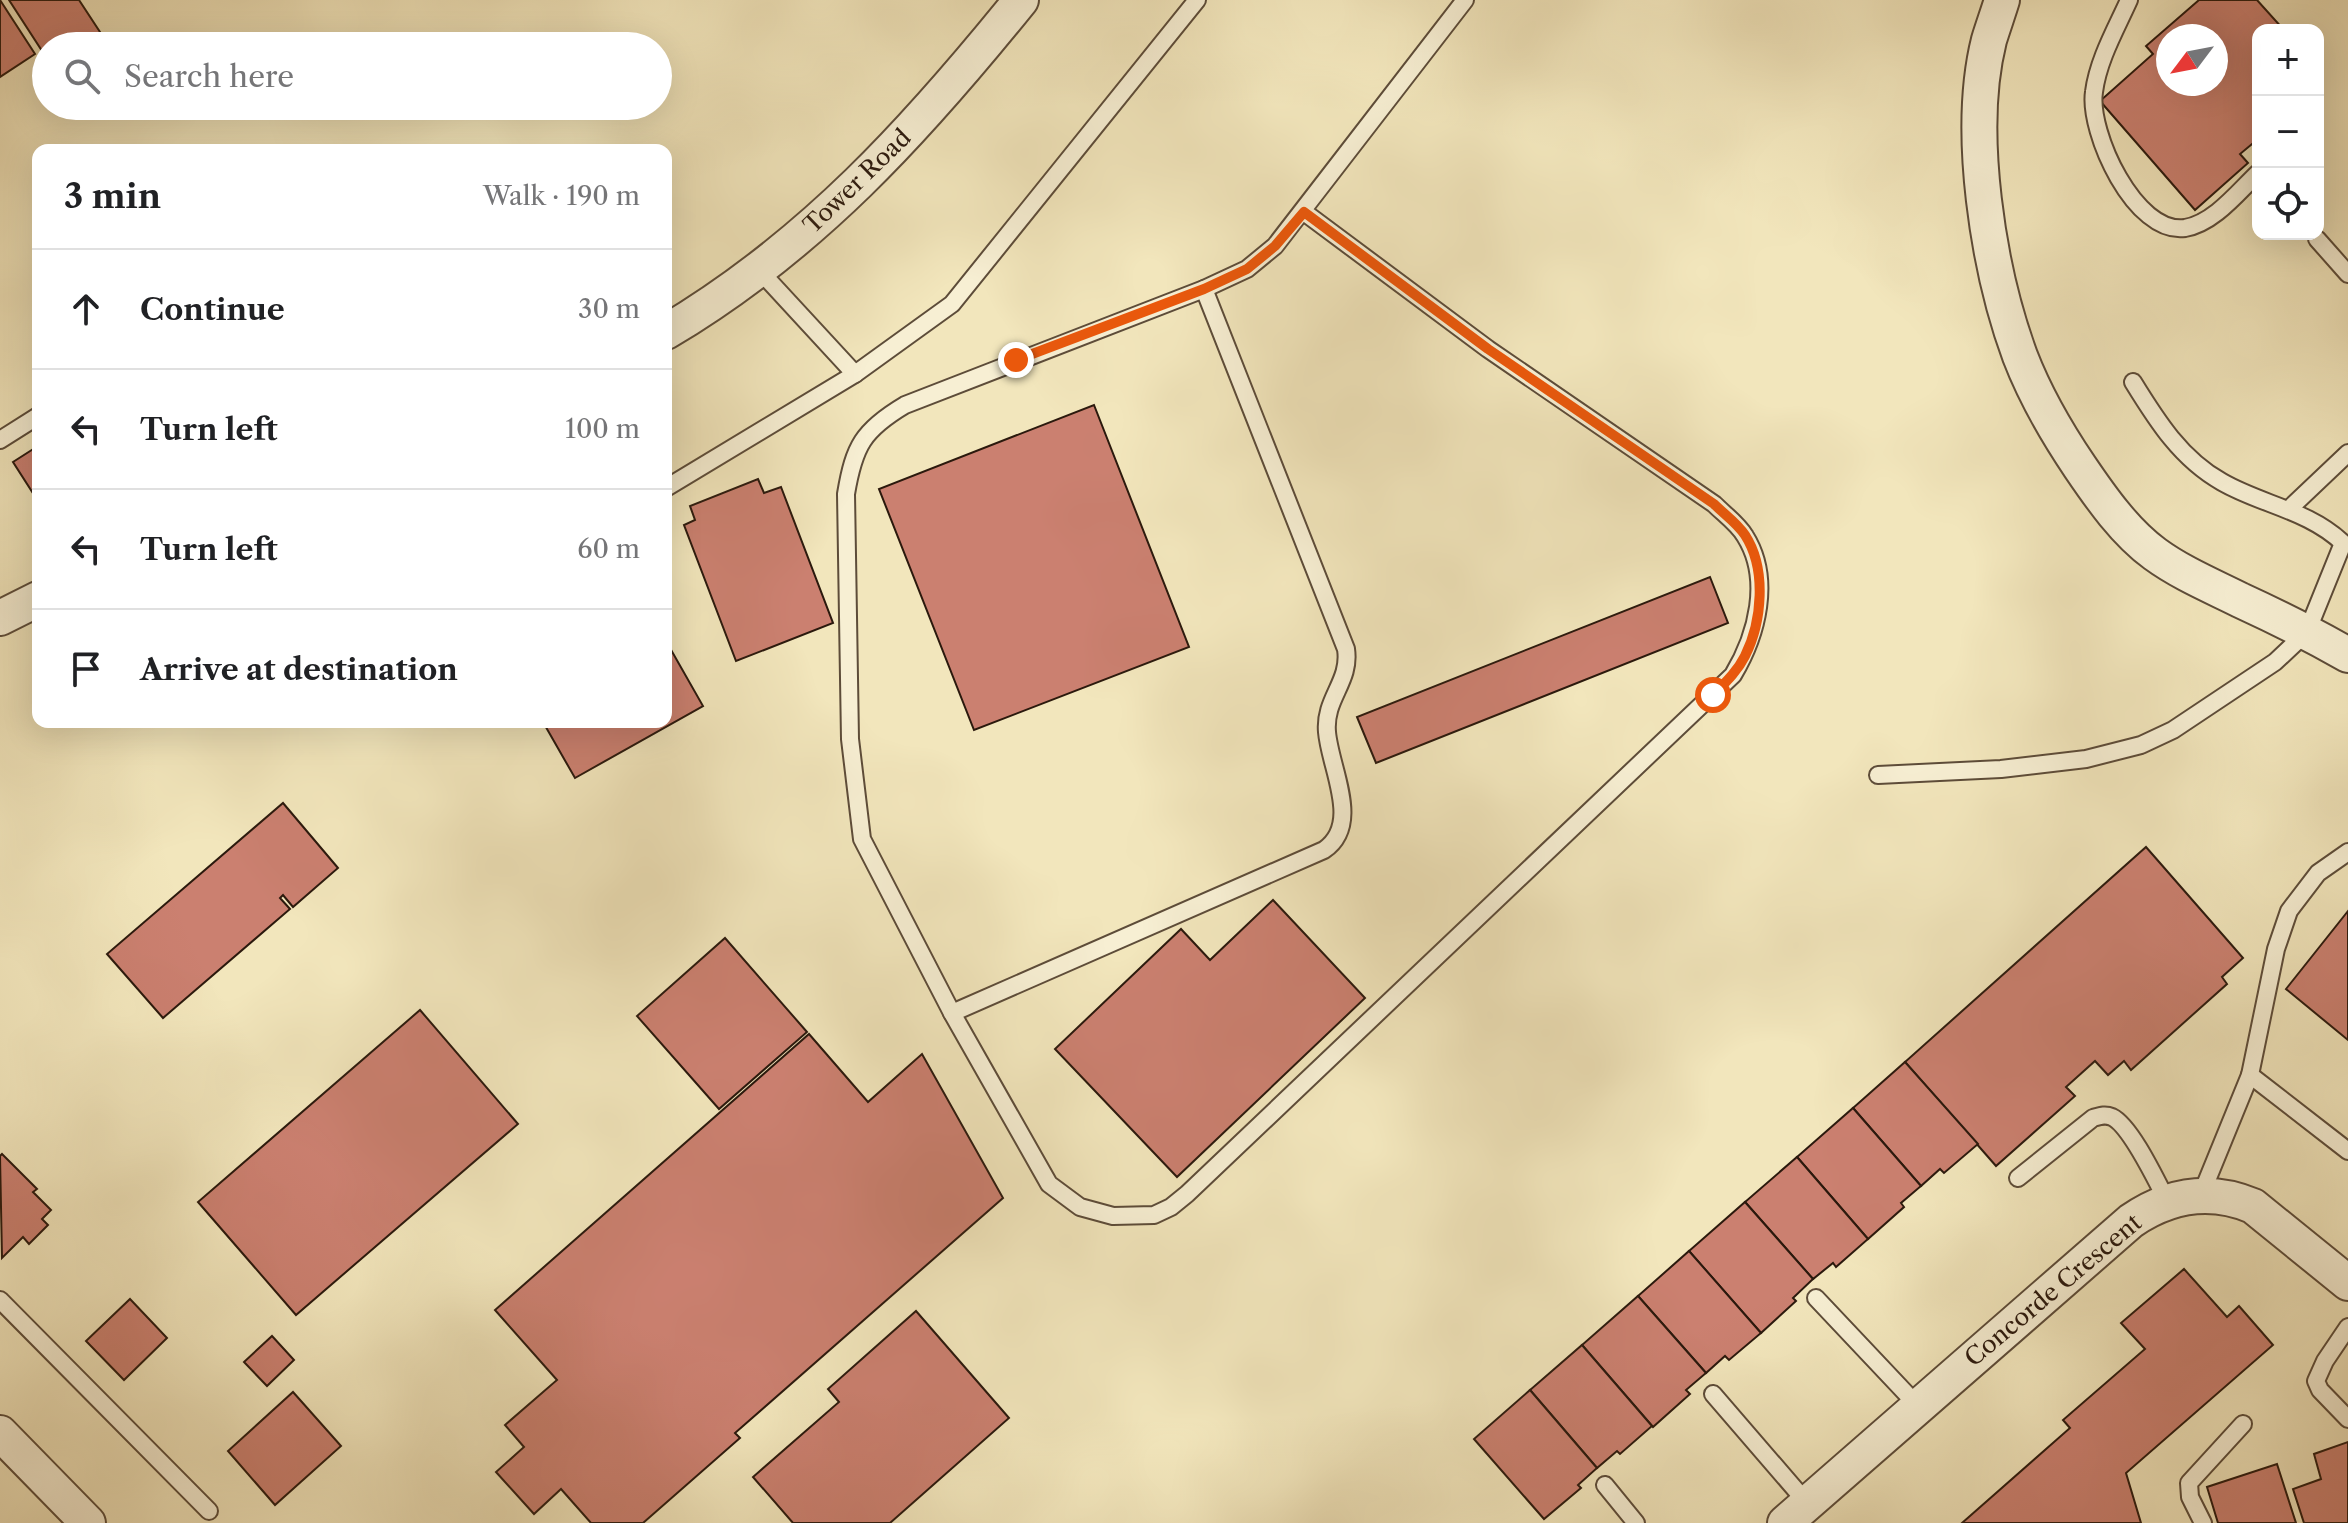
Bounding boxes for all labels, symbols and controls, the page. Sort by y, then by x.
north arrow [2156,24,2228,96]
map controls [2252,24,2324,240]
button: + [2252,24,2324,96]
search box [32,32,672,120]
icon: search [60,54,104,98]
text: Search here [124,58,294,95]
button: − [2252,96,2324,168]
street label: Tower Road [797,122,917,239]
button: locate [2252,168,2324,240]
text: 3 min [64,175,161,217]
text: Walk · 190 m [483,180,640,212]
icon: ahead [64,287,108,331]
text: Continue [140,291,285,328]
text: 30 m [578,293,640,325]
route end [998,342,1034,378]
icon: left [64,407,108,451]
text: Turn left [140,411,277,448]
text: 100 m [565,413,640,445]
icon: left [64,527,108,571]
text: Turn left [140,531,277,568]
text: 60 m [577,533,640,565]
icon: arrive [64,647,108,691]
text: Arrive at destination [140,651,458,688]
route start [1695,677,1731,713]
street label: Concorde Crescent [1959,1207,2148,1372]

